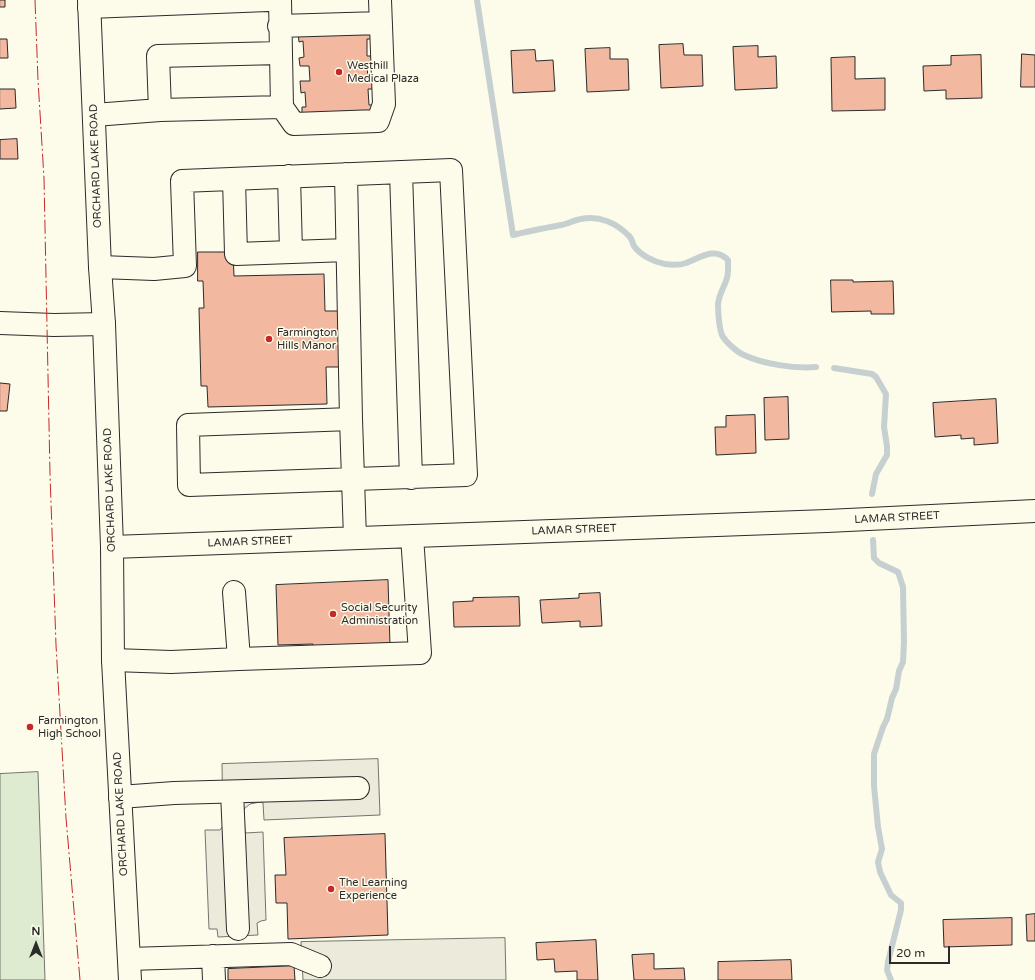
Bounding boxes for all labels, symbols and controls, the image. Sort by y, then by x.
place label: Westhill Medical Plaza [347,59,419,85]
marker: Westhill Medical Plaza [334,67,344,77]
street label: ORCHARD LAKE ROAD [87,104,105,228]
place label: Farmington Hills Manor [277,326,337,352]
marker: Farmington Hills Manor [264,334,274,344]
street label: ORCHARD LAKE ROAD [101,428,119,552]
street label: LAMAR STREET [854,509,940,527]
street label: LAMAR STREET [531,522,617,538]
street label: LAMAR STREET [207,534,293,550]
place label: Social Security Administration [341,601,418,627]
marker: Social Security Administration [328,609,338,619]
place label: Farmington High School [38,714,101,740]
marker: Farmington High School [25,722,35,732]
street label: ORCHARD LAKE ROAD [111,751,131,877]
place label: The Learning Experience [339,876,407,902]
marker: The Learning Experience [326,884,336,894]
north arrow [16,924,56,964]
text: N [32,925,40,938]
scale bar [891,938,952,964]
text: 20 m [896,946,925,960]

